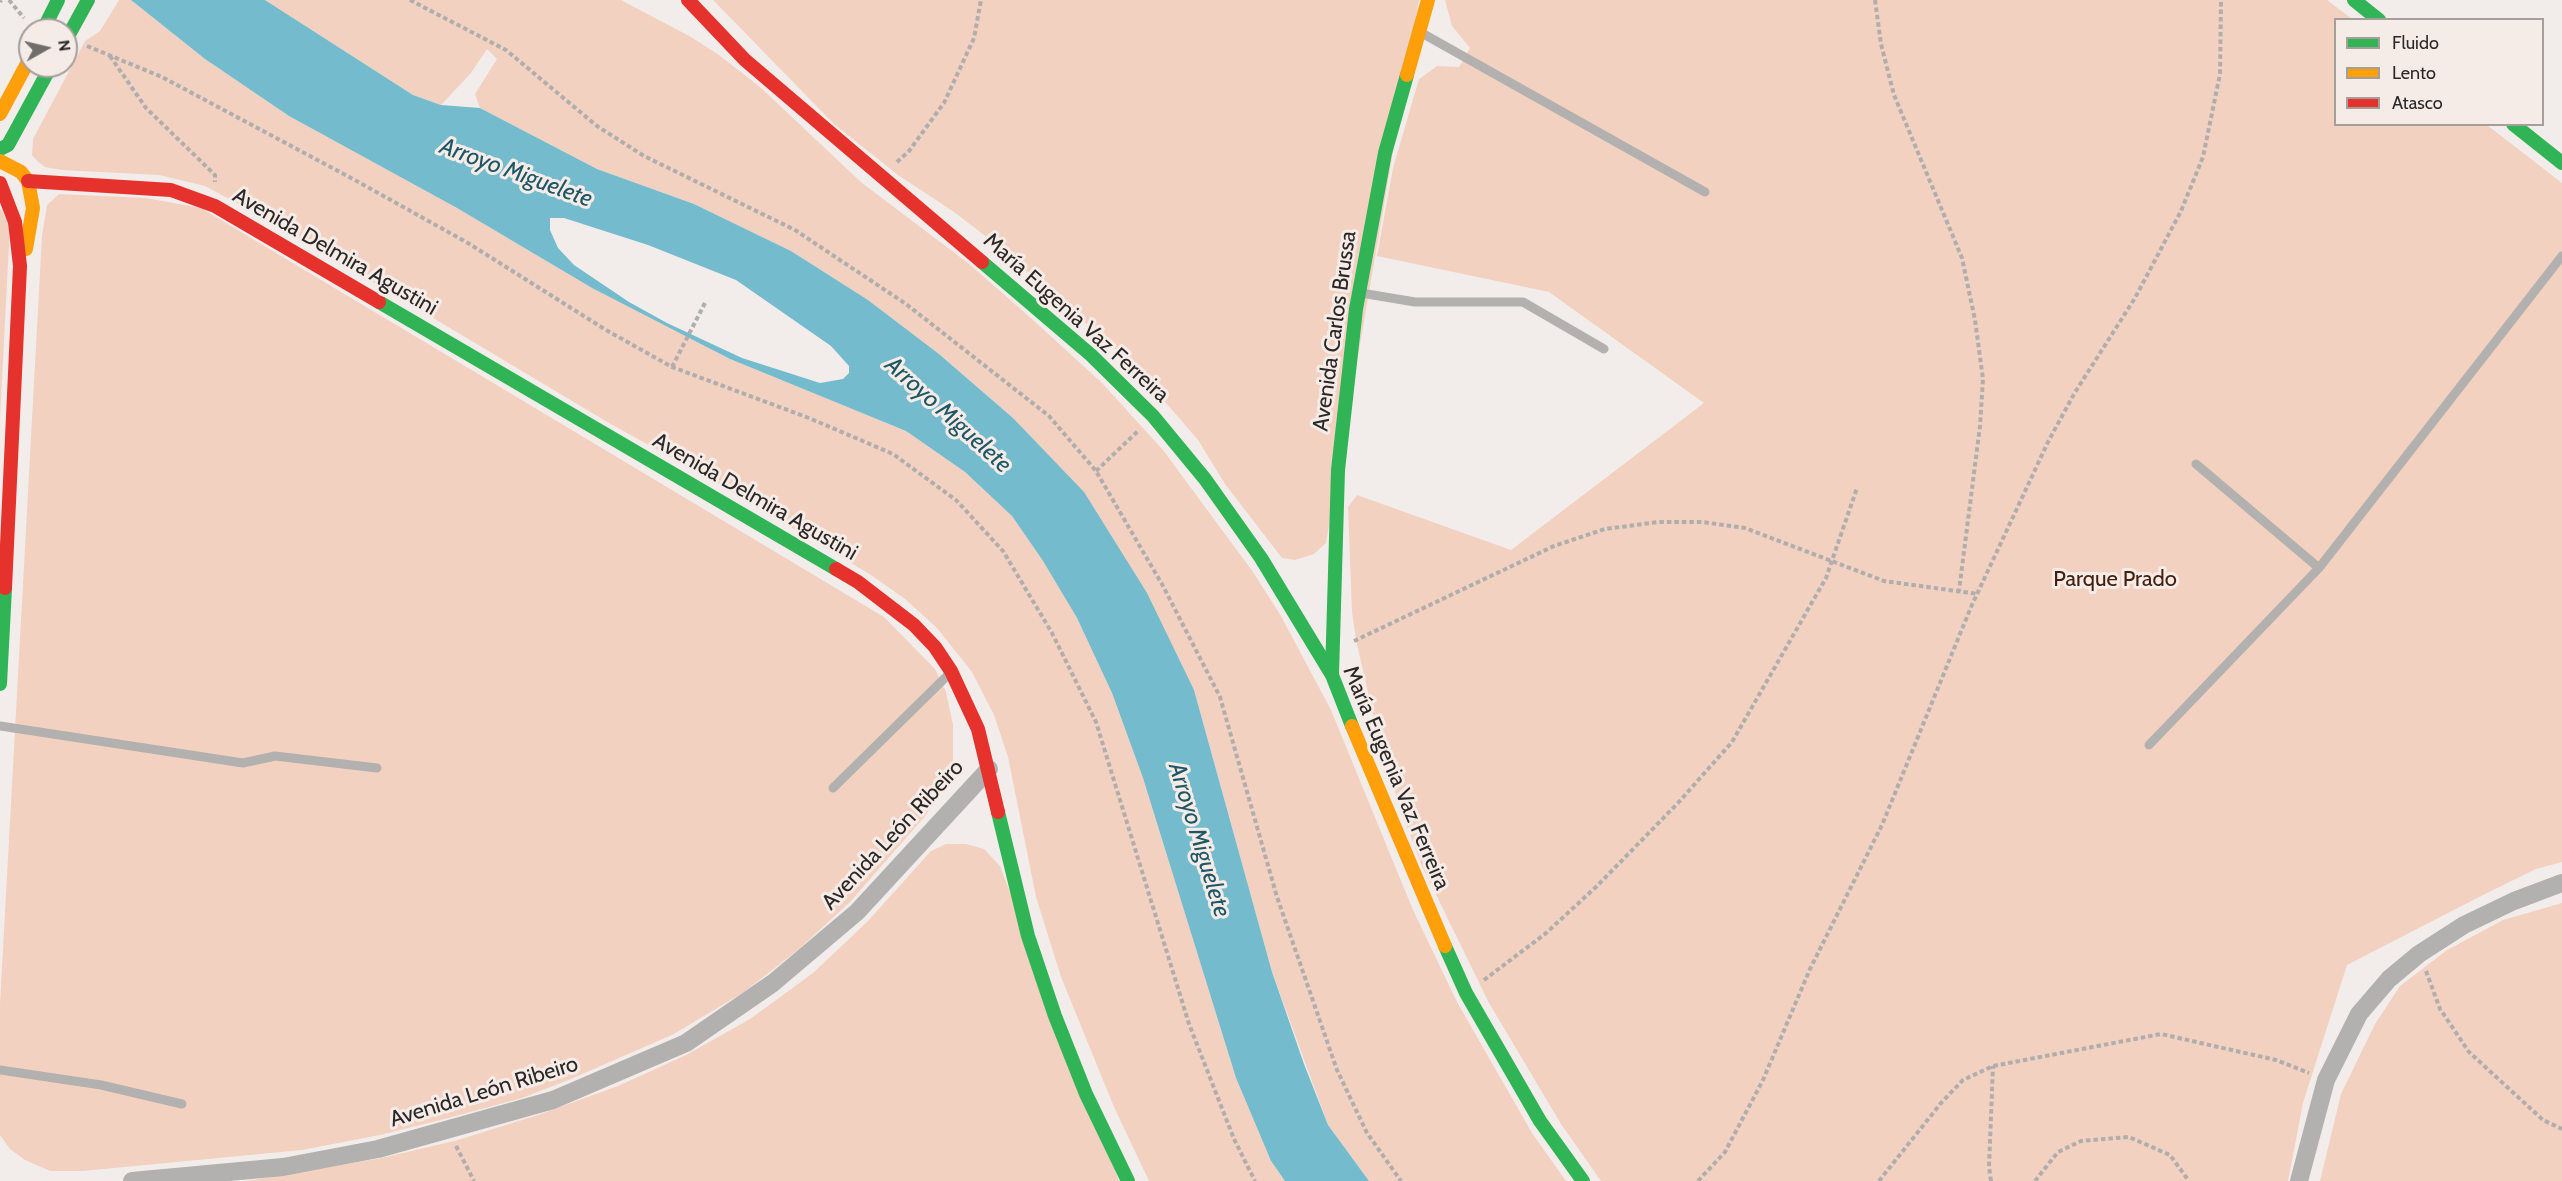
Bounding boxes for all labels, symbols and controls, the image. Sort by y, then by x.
north arrow [18,18,78,78]
legend [2334,18,2544,126]
text: Fluido [2392,32,2439,54]
text: N [54,39,75,53]
text: Lento [2392,62,2436,84]
text: Atasco [2392,92,2443,114]
water label: Arroyo Miguelete [436,132,596,214]
street label: Avenida Delmira Agustini [228,183,442,321]
street label: María Eugenia Vaz Ferreira [978,228,1174,408]
street label: Avenida Carlos Brussa [1308,229,1362,433]
water label: Arroyo Miguelete [879,351,1017,479]
street label: Avenida Delmira Agustini [648,428,862,566]
park label: Parque Prado [2053,567,2177,593]
street label: María Eugenia Vaz Ferreira [1337,662,1455,894]
street label: Avenida León Ribeiro [817,755,969,915]
water label: Arroyo Miguelete [1162,759,1236,921]
street label: Avenida León Ribeiro [387,1051,581,1133]

